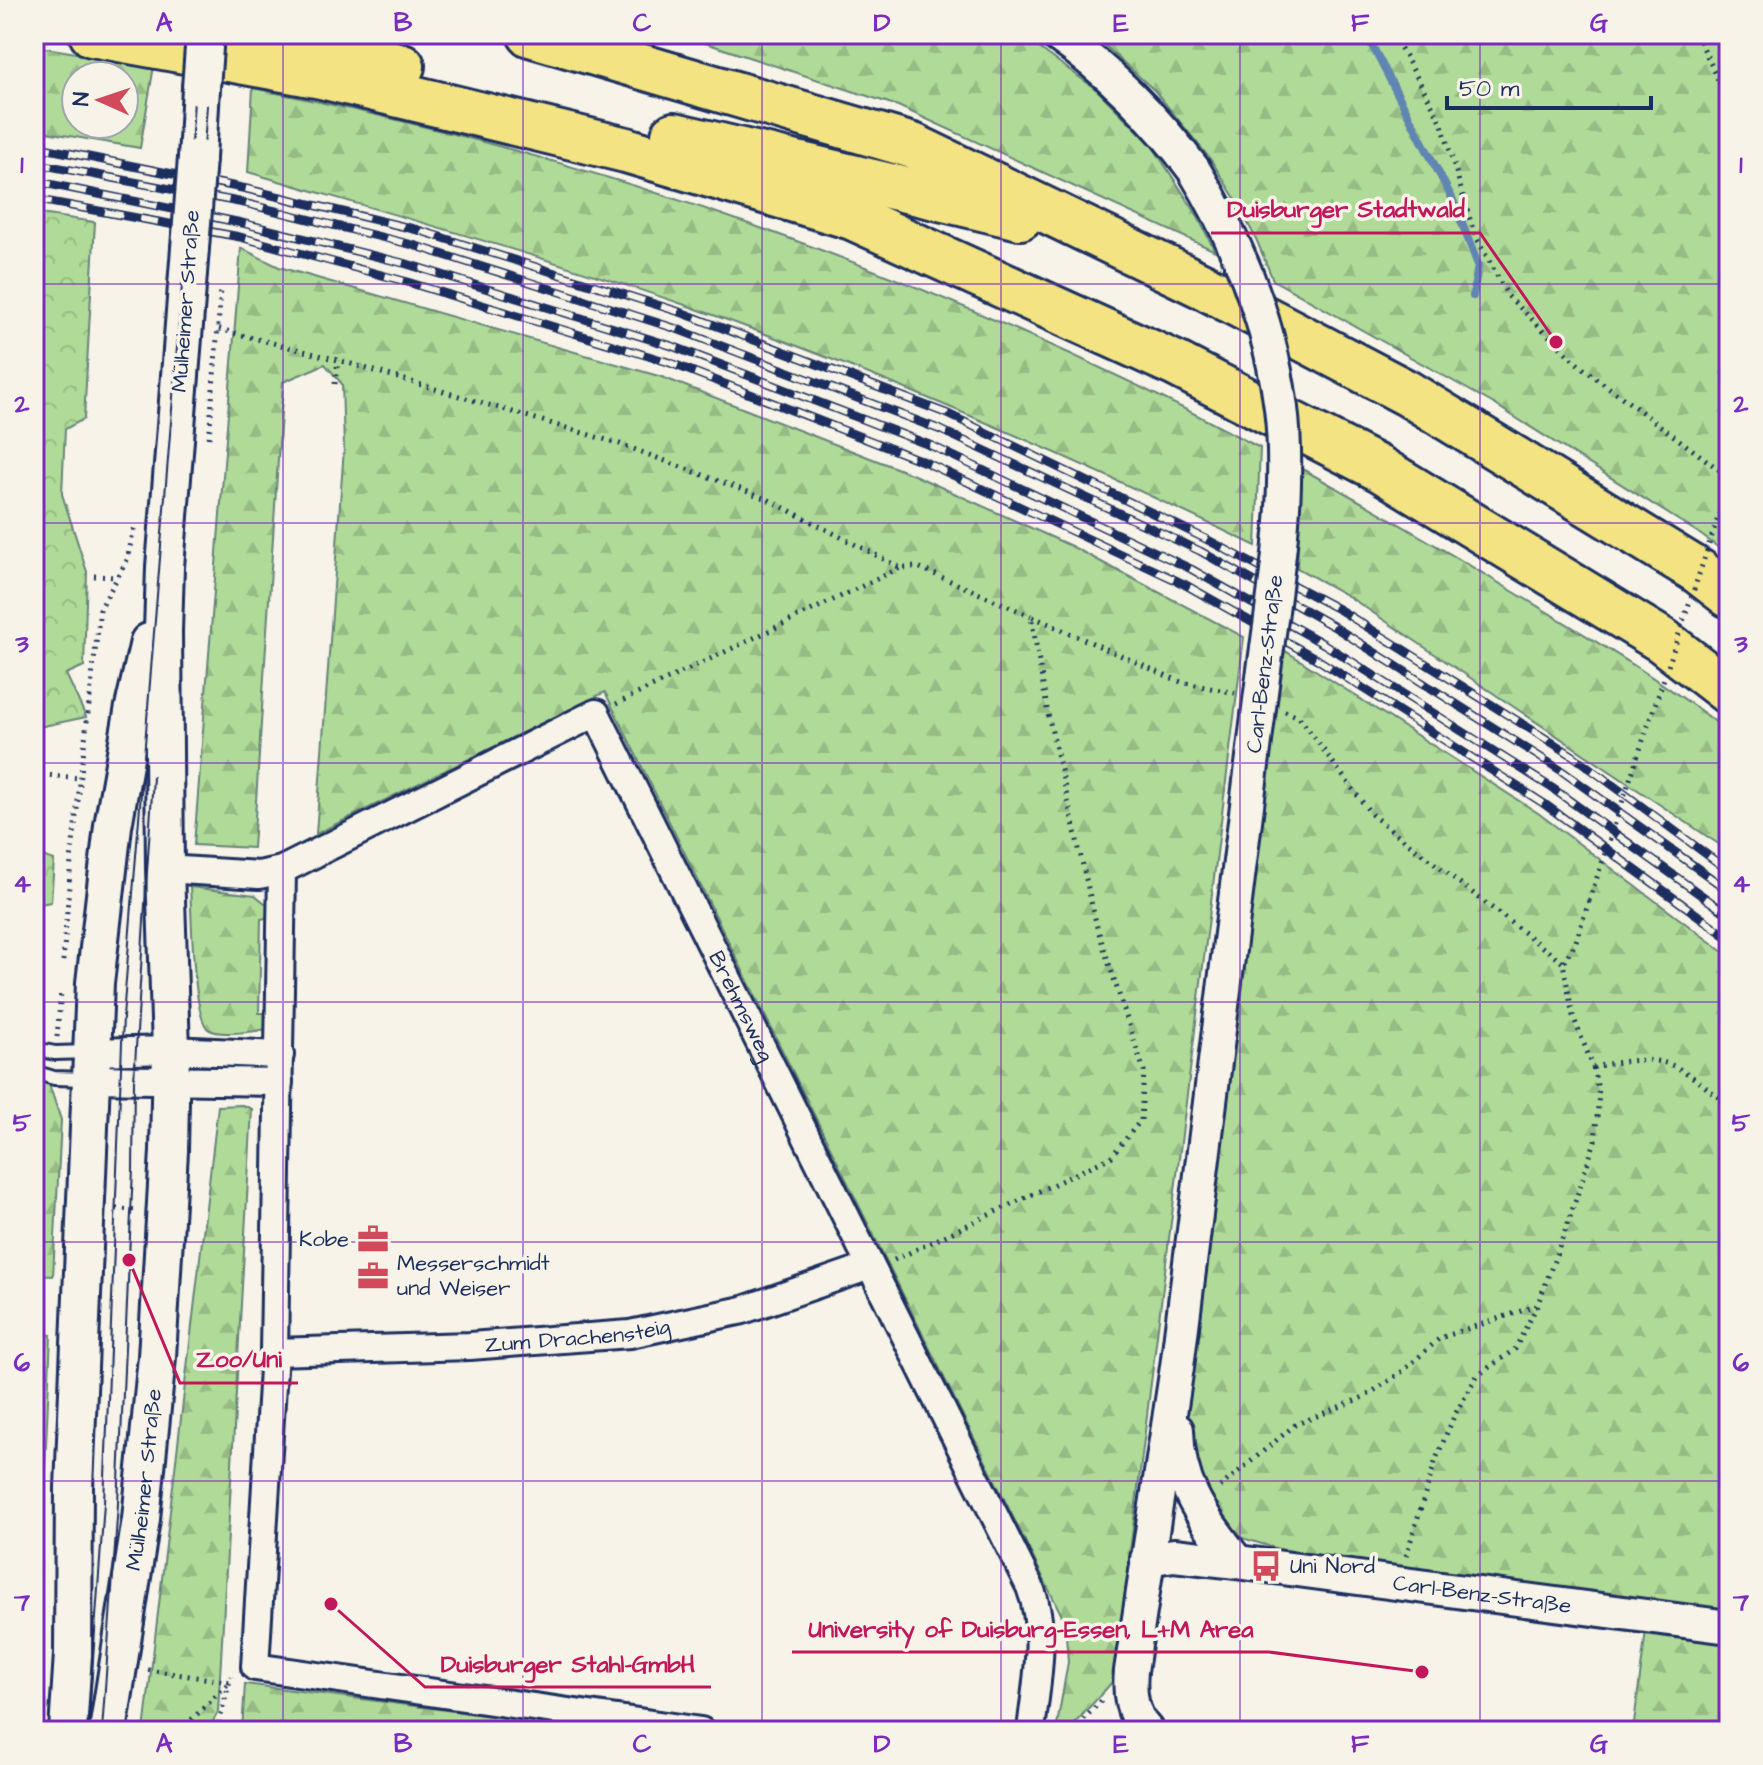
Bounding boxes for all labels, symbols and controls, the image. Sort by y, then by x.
text: A [156,5,173,41]
text: B [394,5,413,41]
text: C [633,5,652,41]
text: D [874,5,891,41]
text: E [1113,5,1129,41]
text: F [1351,5,1370,41]
text: G [1590,5,1608,41]
north arrow [60,60,140,140]
scale bar [1447,60,1651,110]
text: 50 m [1459,72,1520,106]
text: N [66,91,97,107]
text: 1 [20,147,24,183]
text: 1 [1739,147,1743,183]
callout: Duisburger Stadtwald [1211,185,1480,233]
text: Duisburger Stadtwald [1227,193,1465,228]
street label: Mülheimer Straße [164,209,208,393]
text: 2 [14,386,30,422]
text: 2 [1733,386,1749,422]
street label: Carl-Benz-Straße [1239,573,1291,755]
text: 3 [14,626,29,662]
text: 3 [1733,626,1748,662]
text: 4 [13,866,31,902]
text: 4 [1732,866,1750,902]
street label: Brehmsweg [701,946,782,1067]
text: 5 [13,1105,32,1141]
text: 5 [1732,1105,1751,1141]
office icon: Kobe [356,1222,390,1256]
place label: Kobe [299,1224,349,1255]
place label: Messerschmidt und Weiser [397,1248,550,1304]
office icon: Messerschmidt und Weiser [356,1259,390,1293]
street label: Zum Drachensteig [484,1310,673,1360]
callout: Zoo/Uni [180,1335,298,1383]
text: Zoo/Uni [196,1343,282,1377]
text: 6 [14,1345,31,1381]
text: 6 [1733,1345,1750,1381]
street label: Mülheimer Straße [118,1387,169,1573]
bus stop icon: Uni Nord [1249,1549,1283,1583]
place label: Uni Nord [1290,1551,1375,1582]
street label: Carl-Benz-Straße [1391,1567,1573,1622]
text: 7 [13,1584,30,1620]
text: 7 [1732,1584,1749,1620]
callout: University of Duisburg-Essen, L+M Area [792,1604,1269,1652]
text: University of Duisburg-Essen, L+M Area [808,1613,1254,1649]
callout: Duisburger Stahl-GmbH [425,1639,711,1687]
text: Duisburger Stahl-GmbH [441,1648,696,1683]
text: A [156,1726,173,1762]
text: B [394,1726,413,1762]
text: C [633,1726,652,1762]
text: D [874,1726,891,1762]
text: E [1113,1726,1129,1762]
text: F [1351,1726,1370,1762]
text: G [1590,1726,1608,1762]

